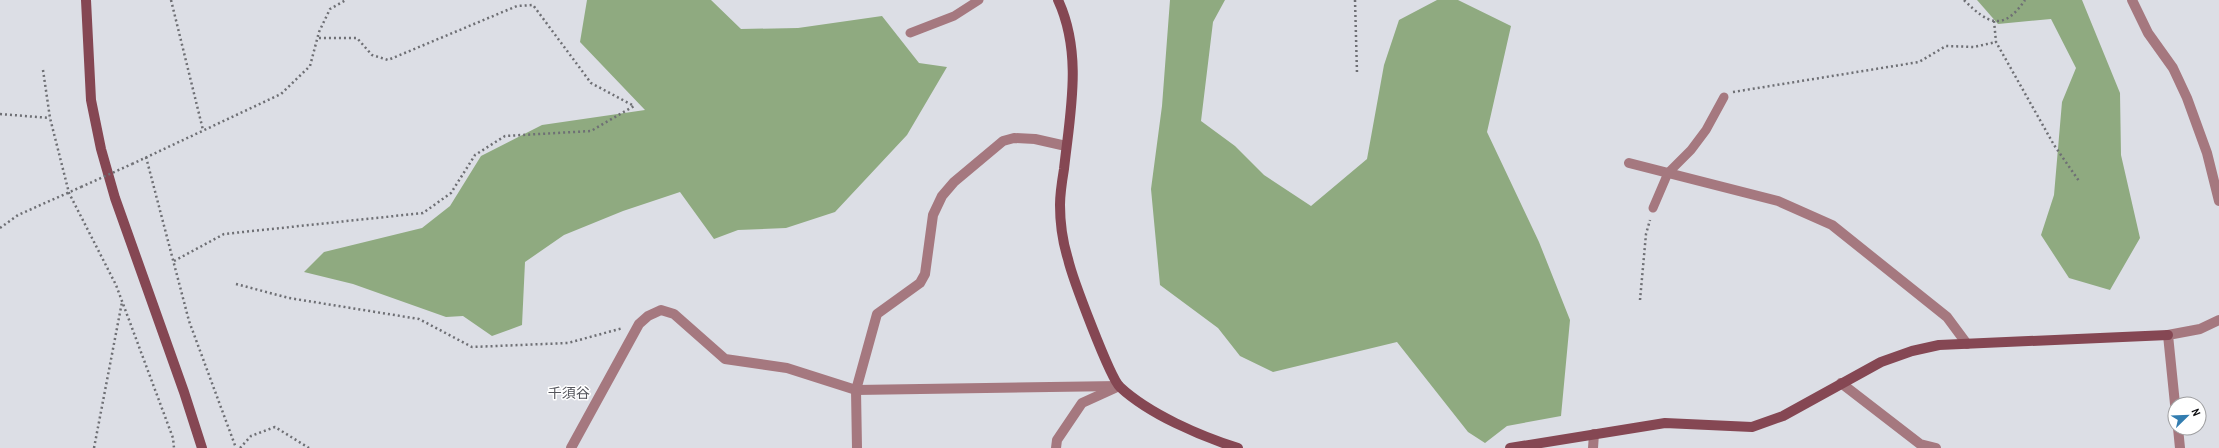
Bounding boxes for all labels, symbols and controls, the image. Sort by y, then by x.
district label: 千須谷 [548,384,590,402]
north arrow [2167,396,2207,436]
text: N [2188,406,2204,418]

